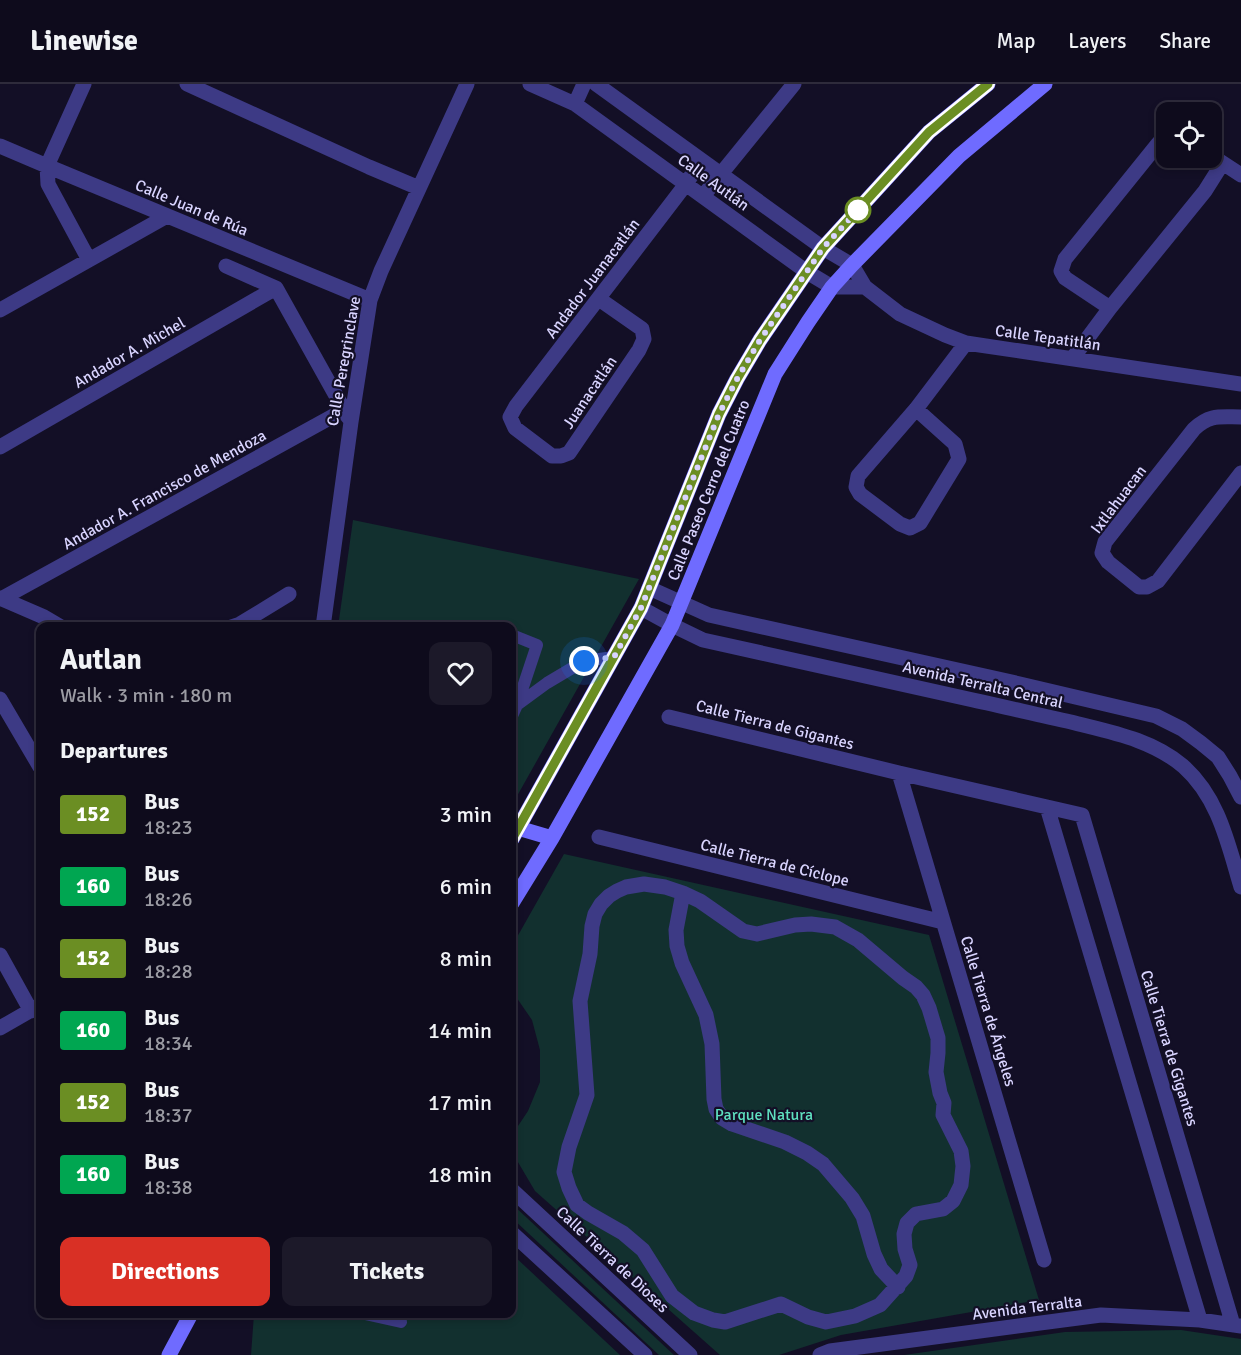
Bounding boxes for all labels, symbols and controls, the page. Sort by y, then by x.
text: Linewise [30,24,138,58]
text: Map [997,28,1035,54]
text: Layers [1068,28,1126,54]
text: Share [1159,28,1211,54]
map controls [1156,102,1222,168]
button: locate [1156,102,1222,168]
street label: Calle Autlán [674,150,753,216]
street label: Calle Juan de Rúa [132,175,251,241]
unlabelled marker [845,197,871,223]
street label: Andador Juanacatlán [541,215,644,342]
street label: Calle Peregrinclave [323,295,365,428]
street label: Andador A. Michel [70,313,189,393]
street label: Calle Tepatitlán [994,321,1102,355]
street label: Juanacatlán [558,352,621,433]
street label: Calle Paseo Cerro del Cuatro [663,397,754,584]
street label: Andador A. Francisco de Mendoza [59,425,270,554]
street label: Ixtlahuacan [1087,461,1151,538]
button: heart [429,642,492,705]
text: Autlan [60,643,142,677]
your location [569,646,599,676]
street label: Avenida Terralta Central [901,657,1065,713]
text: Walk · 3 min · 180 m [60,683,232,708]
street label: Calle Tierra de Gigantes [694,696,856,754]
text: Departures [60,737,168,764]
text: Bus [144,788,179,815]
text: 152 [76,801,110,827]
text: 3 min [440,801,492,828]
text: 18:23 [144,815,193,840]
street label: Calle Tierra de Cíclope [698,835,851,891]
text: Bus [144,860,179,887]
text: 160 [76,873,110,899]
text: 6 min [440,873,492,900]
text: 18:26 [144,887,193,912]
text: Bus [144,932,179,959]
street label: Calle Tierra de Ángeles [956,934,1020,1089]
text: 152 [76,945,110,971]
text: 8 min [440,945,492,972]
text: 18:28 [144,959,193,984]
street label: Calle Tierra de Gigantes [1136,968,1202,1129]
text: Bus [144,1004,179,1031]
text: 160 [76,1017,110,1043]
text: 14 min [428,1017,492,1044]
text: 18:34 [144,1031,193,1056]
text: Bus [144,1076,179,1103]
text: 152 [76,1089,110,1115]
text: 17 min [428,1089,492,1116]
text: 18:37 [144,1103,193,1128]
park label: Parque Natura [715,1105,813,1125]
text: Bus [144,1148,179,1175]
text: 160 [76,1161,110,1187]
text: 18 min [428,1161,492,1188]
text: 18:38 [144,1175,193,1200]
street label: Calle Tierra de Dioses [552,1202,673,1317]
button: Directions [60,1237,270,1306]
button: Tickets [282,1237,492,1306]
street label: Avenida Terralta [971,1291,1083,1325]

